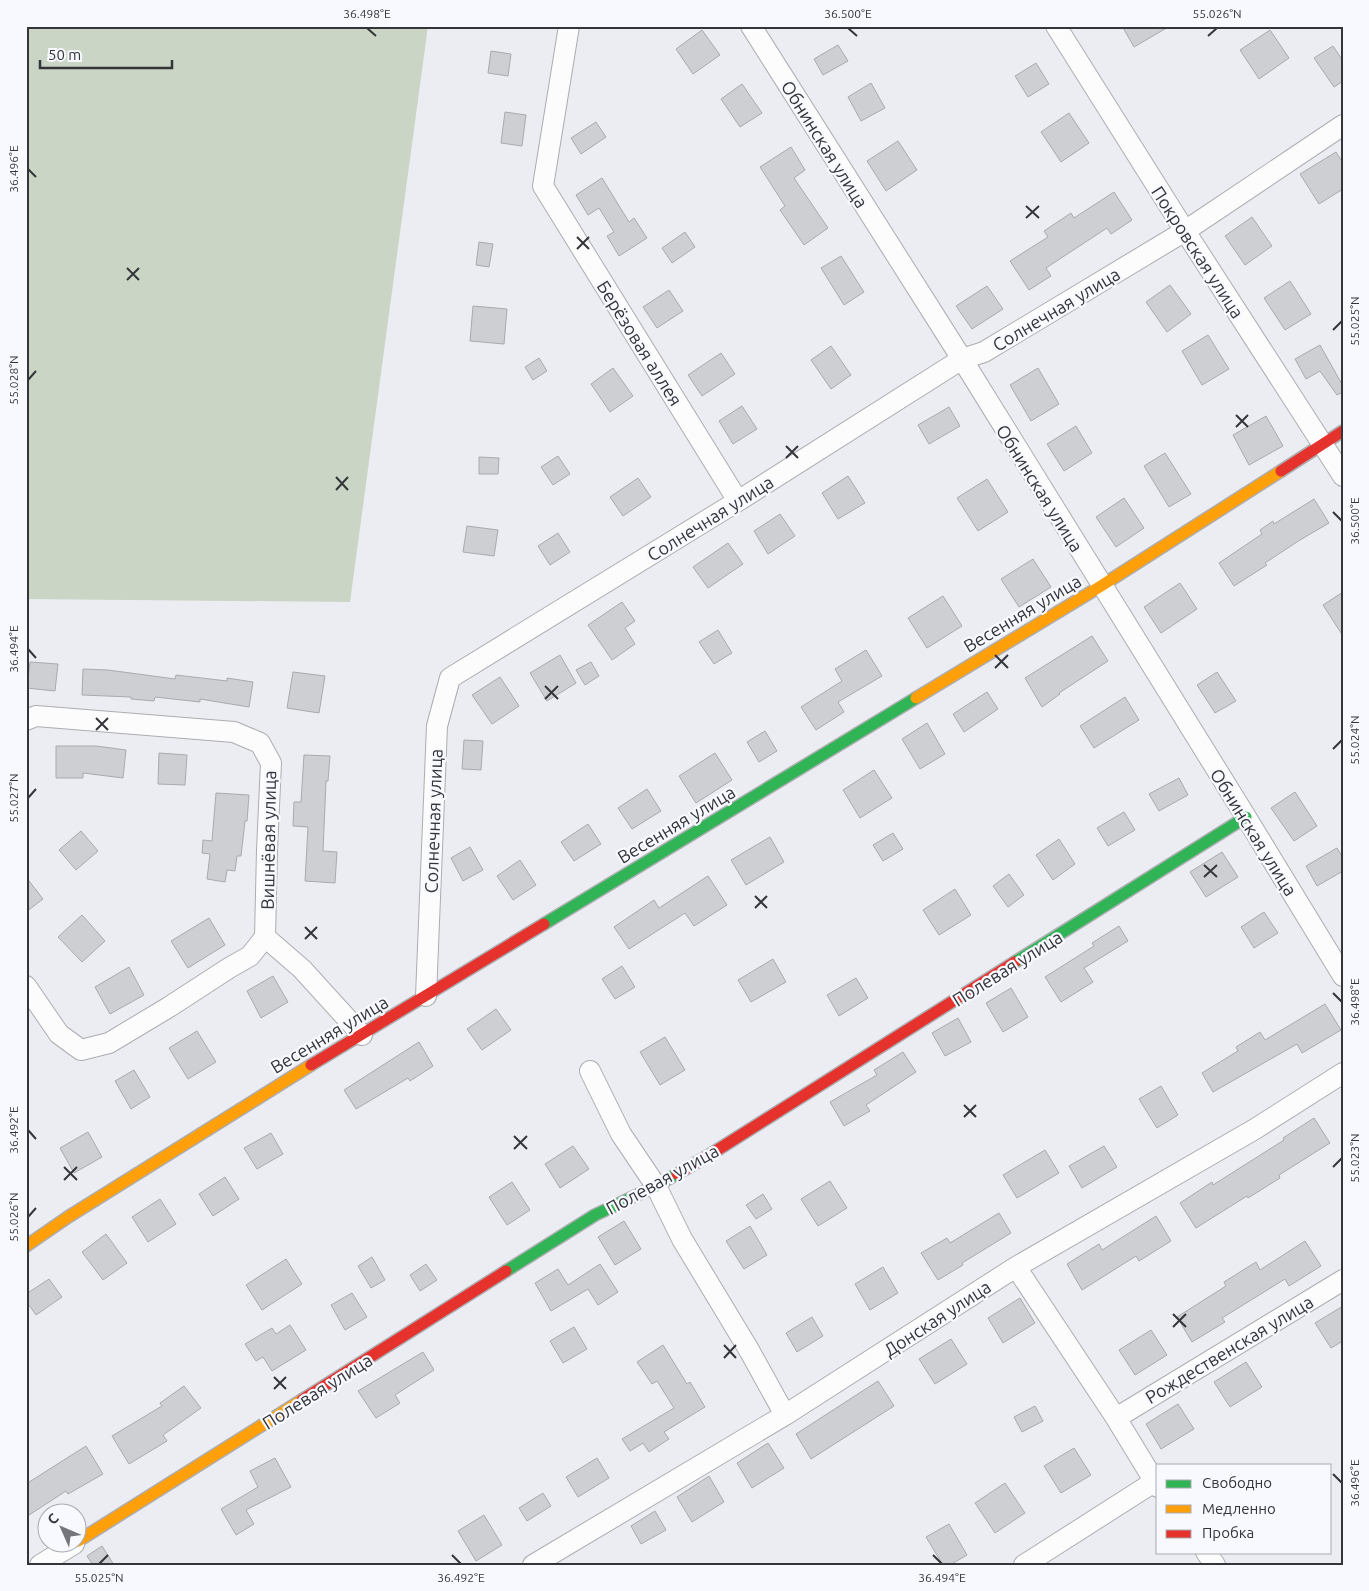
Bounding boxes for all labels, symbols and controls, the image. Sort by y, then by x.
text: 36.498°E [343,7,391,20]
text: 36.500°E [824,7,872,20]
text: 55.026°N [1192,7,1242,20]
scale bar [40,38,172,70]
text: 50 m [48,46,81,63]
street label: Обнинская улица [778,77,872,211]
text: 36.496°E [7,145,20,193]
street label: Покровская улица [1148,182,1248,322]
street label: Солнечная улица [989,263,1123,355]
street label: Берёзовая аллея [593,277,687,409]
text: 55.025°N [1348,296,1361,346]
text: 55.028°N [7,355,20,405]
street label: Обнинская улица [993,421,1087,555]
street label: Солнечная улица [643,471,777,565]
text: 36.500°E [1348,497,1361,545]
street label: Весенняя улица [960,570,1084,656]
text: 36.494°E [7,625,20,673]
text: 55.024°N [1348,715,1361,765]
street label: Солнечная улица [420,748,446,894]
street label: Обнинская улица [1207,765,1301,899]
street label: Вишнёвая улица [257,770,279,910]
text: 55.027°N [7,773,20,823]
street label: Весенняя улица [614,781,738,867]
street label: Полевая улица [948,926,1066,1010]
text: 36.498°E [1348,978,1361,1026]
street label: Весенняя улица [267,991,391,1077]
text: 36.492°E [7,1106,20,1154]
text: 55.023°N [1348,1133,1361,1183]
street label: Полевая улица [602,1140,722,1218]
text: 55.026°N [7,1192,20,1242]
street label: Донская улица [880,1276,994,1360]
street label: Рождественская улица [1142,1291,1316,1407]
street label: Полевая улица [258,1349,376,1433]
text: 36.496°E [1348,1459,1361,1507]
legend [1156,1464,1332,1554]
text: Свободно [1202,1474,1272,1491]
text: Медленно [1202,1500,1276,1517]
north arrow [38,1504,88,1554]
text: С [44,1510,62,1528]
text: Пробка [1202,1524,1254,1541]
text: 55.025°N [74,1571,124,1584]
text: 36.492°E [437,1571,485,1584]
text: 36.494°E [918,1571,966,1584]

